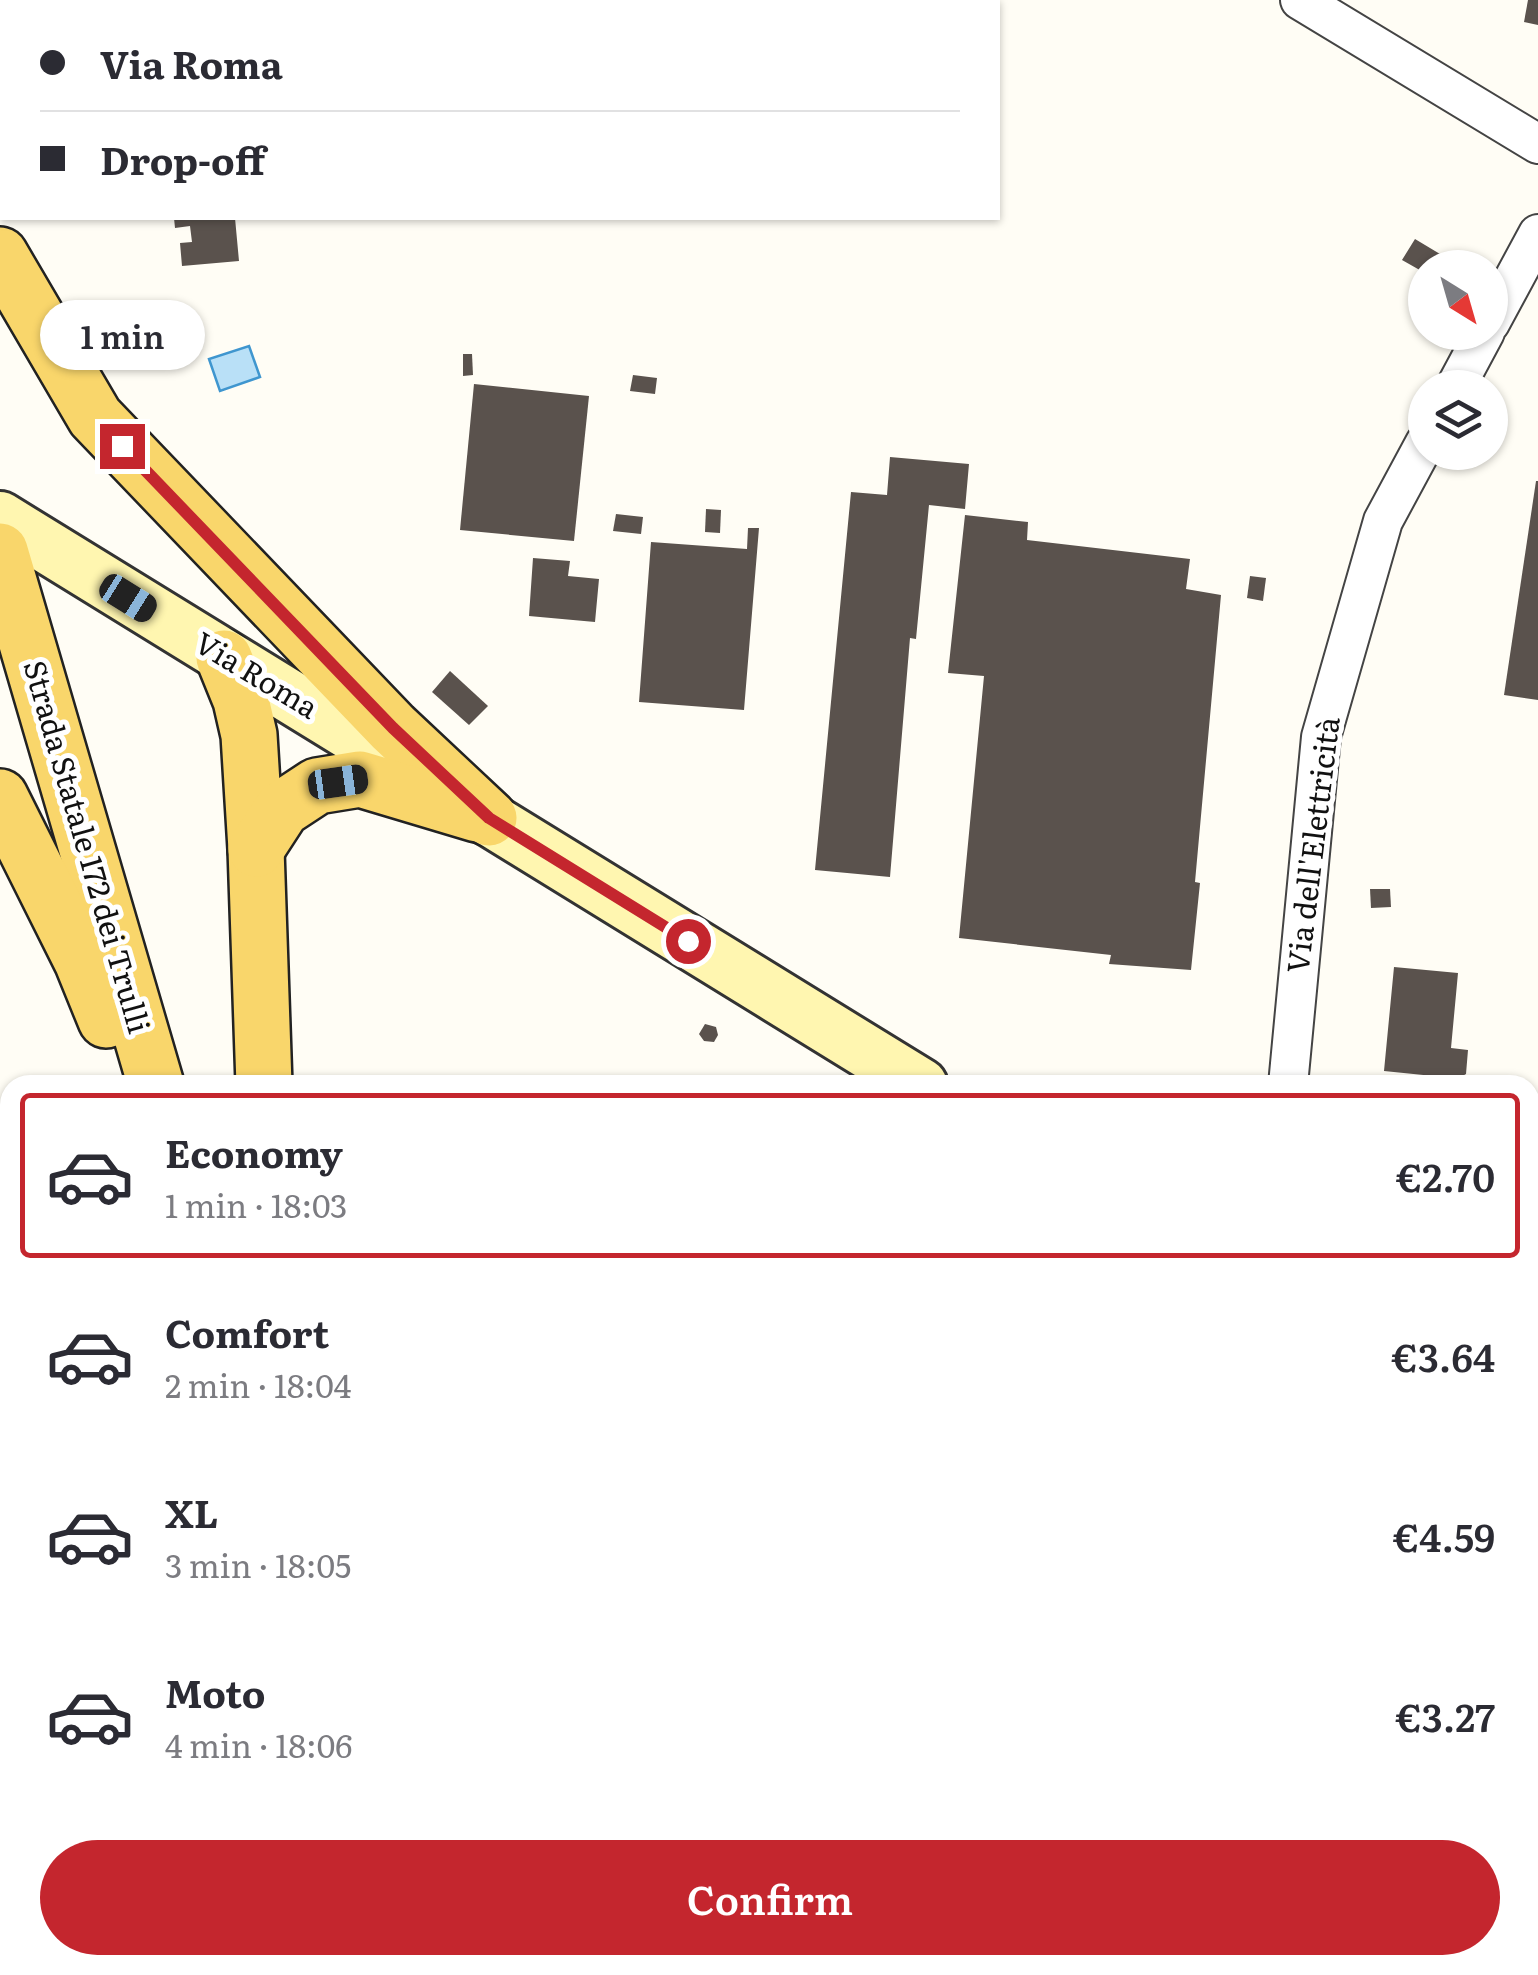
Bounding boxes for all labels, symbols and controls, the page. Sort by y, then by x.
text: Via Roma [100,34,283,91]
text: Drop-off [100,130,265,187]
north arrow [1408,250,1508,350]
map controls [1408,250,1508,470]
callout: 1 min [39,301,204,371]
text: 1 min [80,311,165,359]
button: layers [1408,370,1508,470]
route end [100,424,145,469]
car [95,569,161,627]
street label: Via Roma [187,619,328,728]
street label: Strada Statale 172 dei Trulli [15,655,163,1038]
street label: Via dell'Elettricità [1273,713,1349,975]
car [306,763,370,801]
route start [666,919,711,964]
text: Economy [165,1123,343,1180]
icon: car [45,1131,135,1221]
text: €2.70 [1396,1147,1495,1204]
text: 1 min · 18:03 [165,1180,347,1228]
text: Comfort [165,1303,329,1360]
icon: car [45,1311,135,1401]
text: €3.64 [1392,1327,1495,1384]
text: 2 min · 18:04 [165,1360,351,1408]
text: XL [165,1483,218,1540]
icon: car [45,1491,135,1581]
text: €4.59 [1393,1507,1495,1564]
text: 3 min · 18:05 [165,1540,351,1588]
text: Moto [165,1663,265,1720]
icon: car [45,1671,135,1761]
text: €3.27 [1396,1687,1495,1744]
text: 4 min · 18:06 [165,1720,352,1768]
button: Confirm [40,1840,1500,1955]

